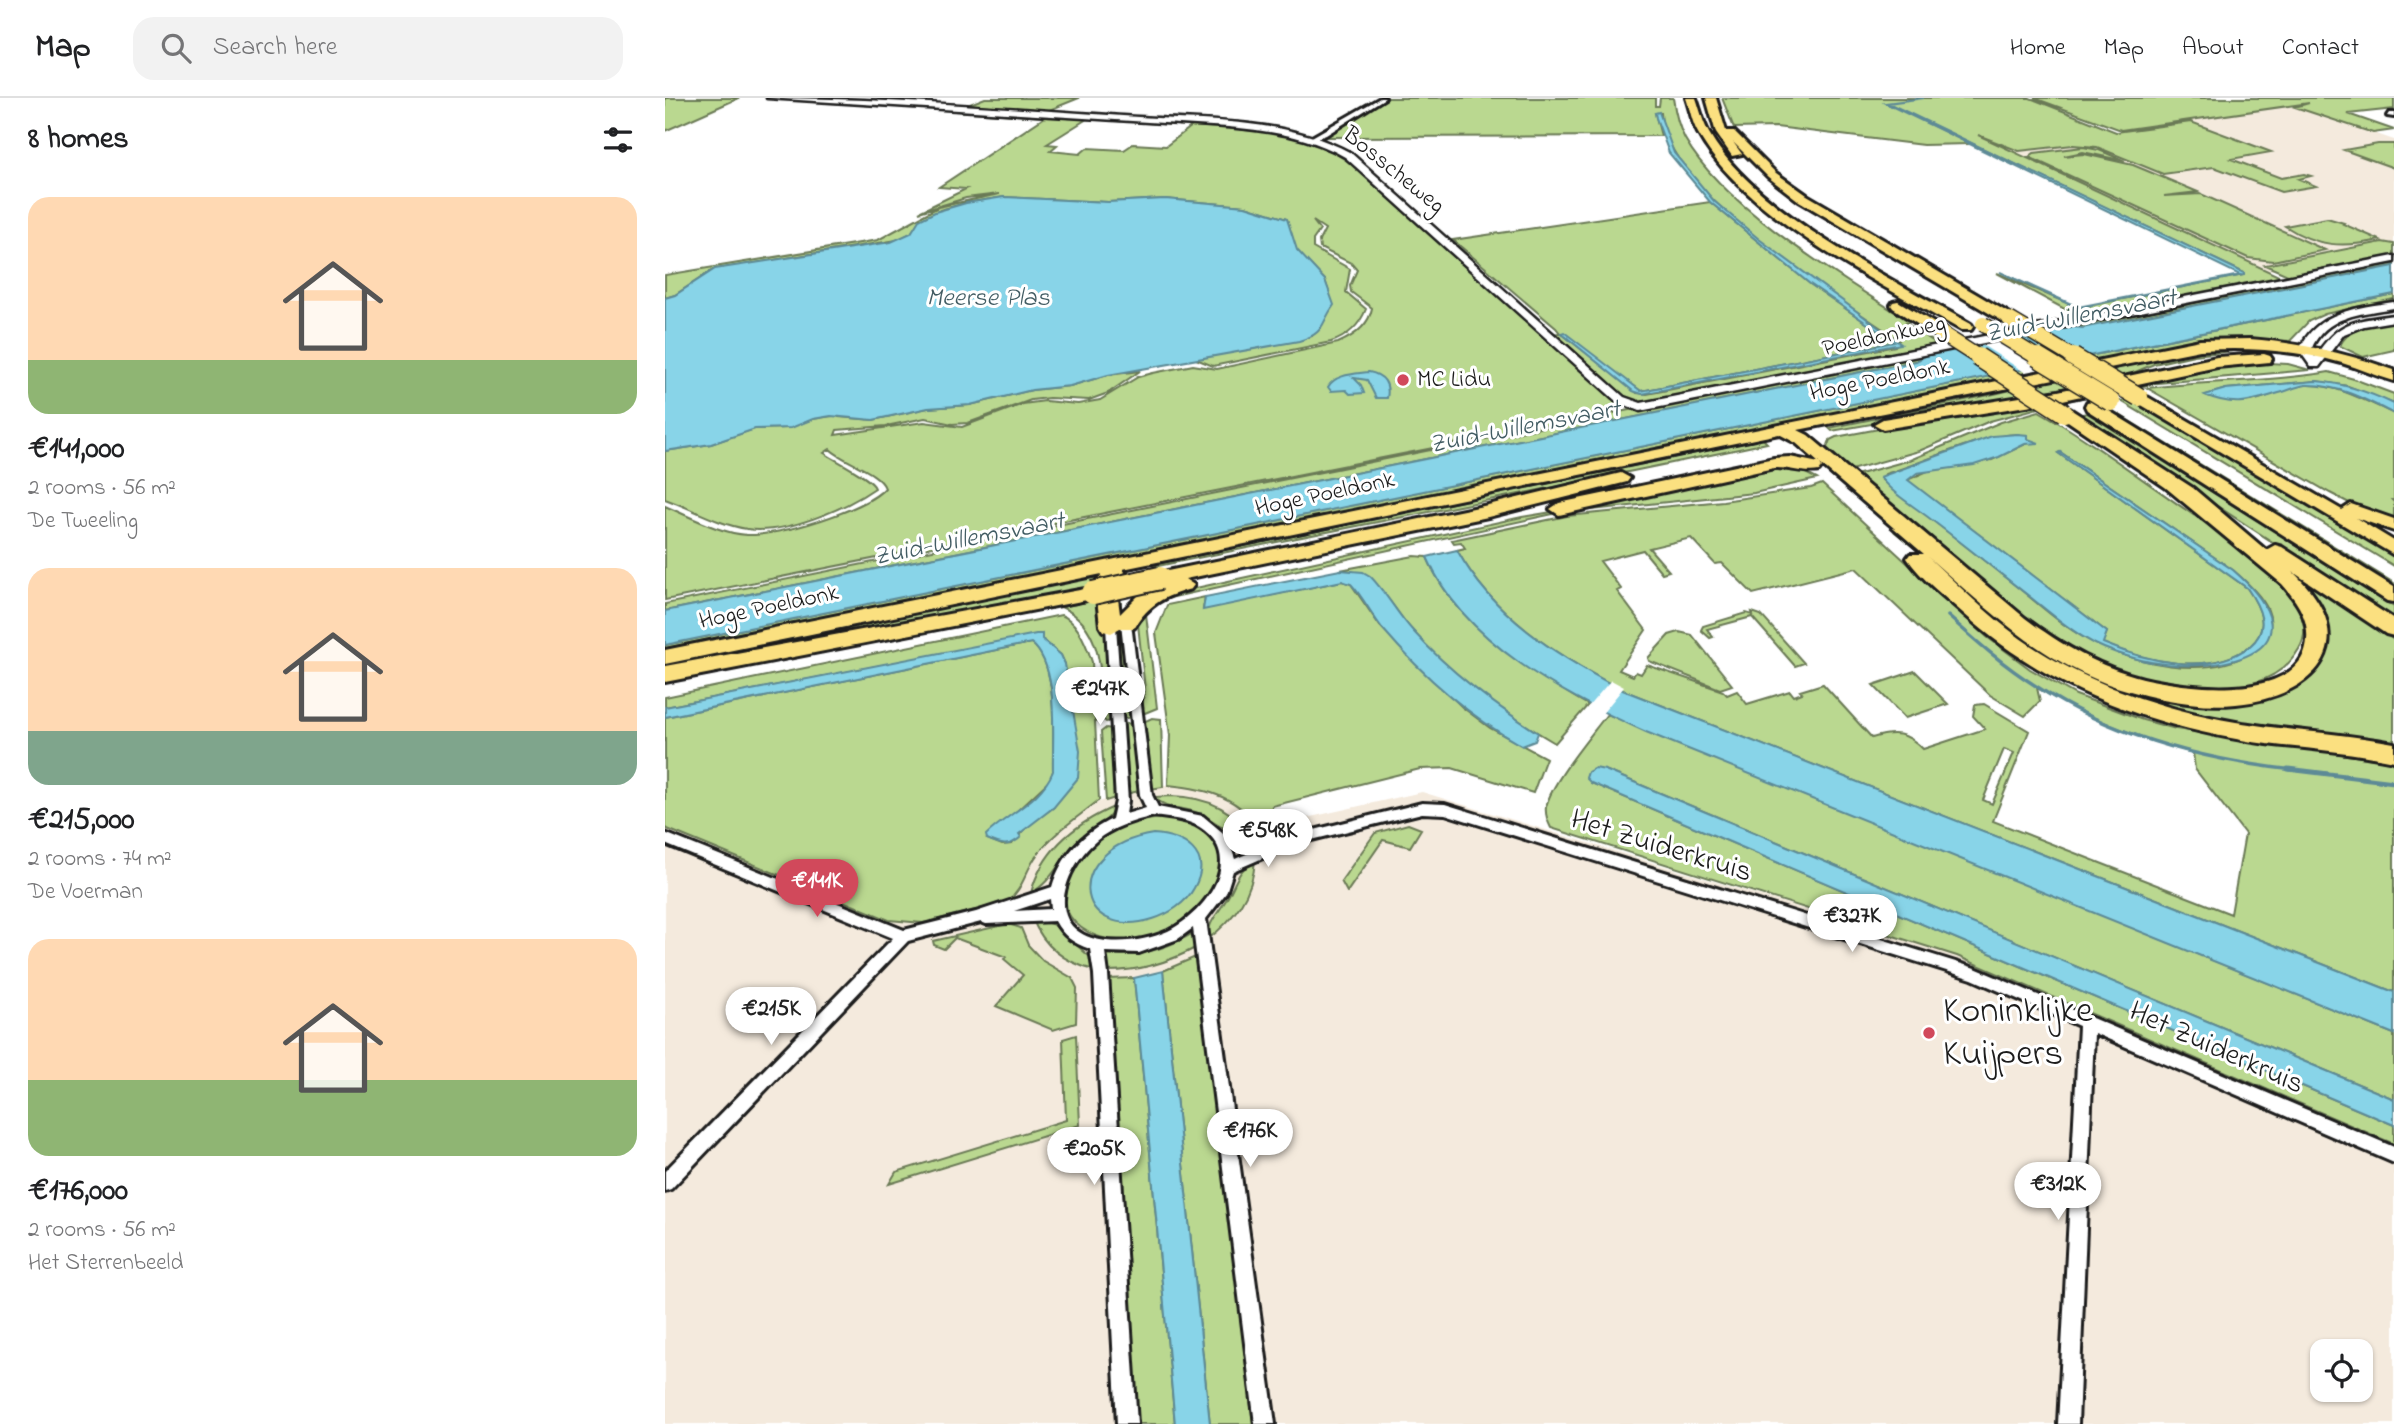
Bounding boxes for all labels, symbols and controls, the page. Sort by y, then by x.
search box [133,17,623,80]
text: Map [35,24,91,72]
icon: search [157,29,195,67]
text: Search here [213,29,337,67]
text: Home [2010,31,2066,66]
text: Map [2104,31,2144,66]
text: About [2182,31,2244,66]
text: Contact [2282,31,2359,66]
text: 8 homes [28,118,129,162]
street label: Bosscheweg [1333,118,1452,223]
icon: filters [599,121,637,159]
icon: home [270,243,396,369]
water label: Zuid-Willemsvaart [1982,279,2182,354]
water label: Meerse Plas [926,280,1051,318]
street label: Poeldonkweg [1819,307,1949,367]
street label: Hoge Poeldonk [1807,350,1954,412]
place label: MC Lidu [1417,363,1491,398]
marker: MC Lidu [1395,372,1411,388]
water label: Zuid-Willemsvaart [1426,390,1626,465]
text: €141,000 [28,428,124,472]
street label: Hoge Poeldonk [1252,463,1399,527]
text: 2 rooms · 56 m² [28,472,176,505]
water label: Zuid-Willemsvaart [870,502,1070,577]
text: De Tweeling [28,505,138,538]
street label: Hoge Poeldonk [696,576,843,640]
icon: home [270,614,396,740]
pin: €247K [1051,668,1149,727]
text: €247K [1071,673,1129,706]
text: €215,000 [28,799,135,843]
street label: Het Zuiderkruis [1565,799,1757,895]
pin: €548K [1219,810,1317,869]
text: €548K [1239,815,1297,848]
text: 2 rooms · 74 m² [28,843,172,876]
pin: €141K [768,860,866,919]
text: €141K [791,865,843,898]
text: De Voerman [28,876,143,909]
pin: €327K [1803,894,1901,954]
text: €327K [1823,900,1881,933]
icon: home [270,985,396,1111]
place label: Koninklijke Kuijpers [1943,985,2093,1082]
pin: €215K [722,988,820,1047]
street label: Het Zuiderkruis [2121,991,2311,1107]
text: €215K [741,993,801,1026]
marker: Koninklijke Kuijpers [1921,1025,1937,1041]
pin: €176K [1201,1110,1299,1169]
text: €176K [1223,1115,1277,1148]
pin: €205K [1045,1128,1143,1187]
text: €205K [1063,1133,1125,1166]
pin: €312K [2009,1162,2107,1222]
text: €312K [2030,1168,2086,1201]
text: €176,000 [28,1170,128,1214]
text: 2 rooms · 56 m² [28,1214,176,1247]
text: Het Sterrenbeeld [28,1247,183,1280]
map controls [2310,1339,2373,1402]
button: locate [2310,1339,2373,1402]

